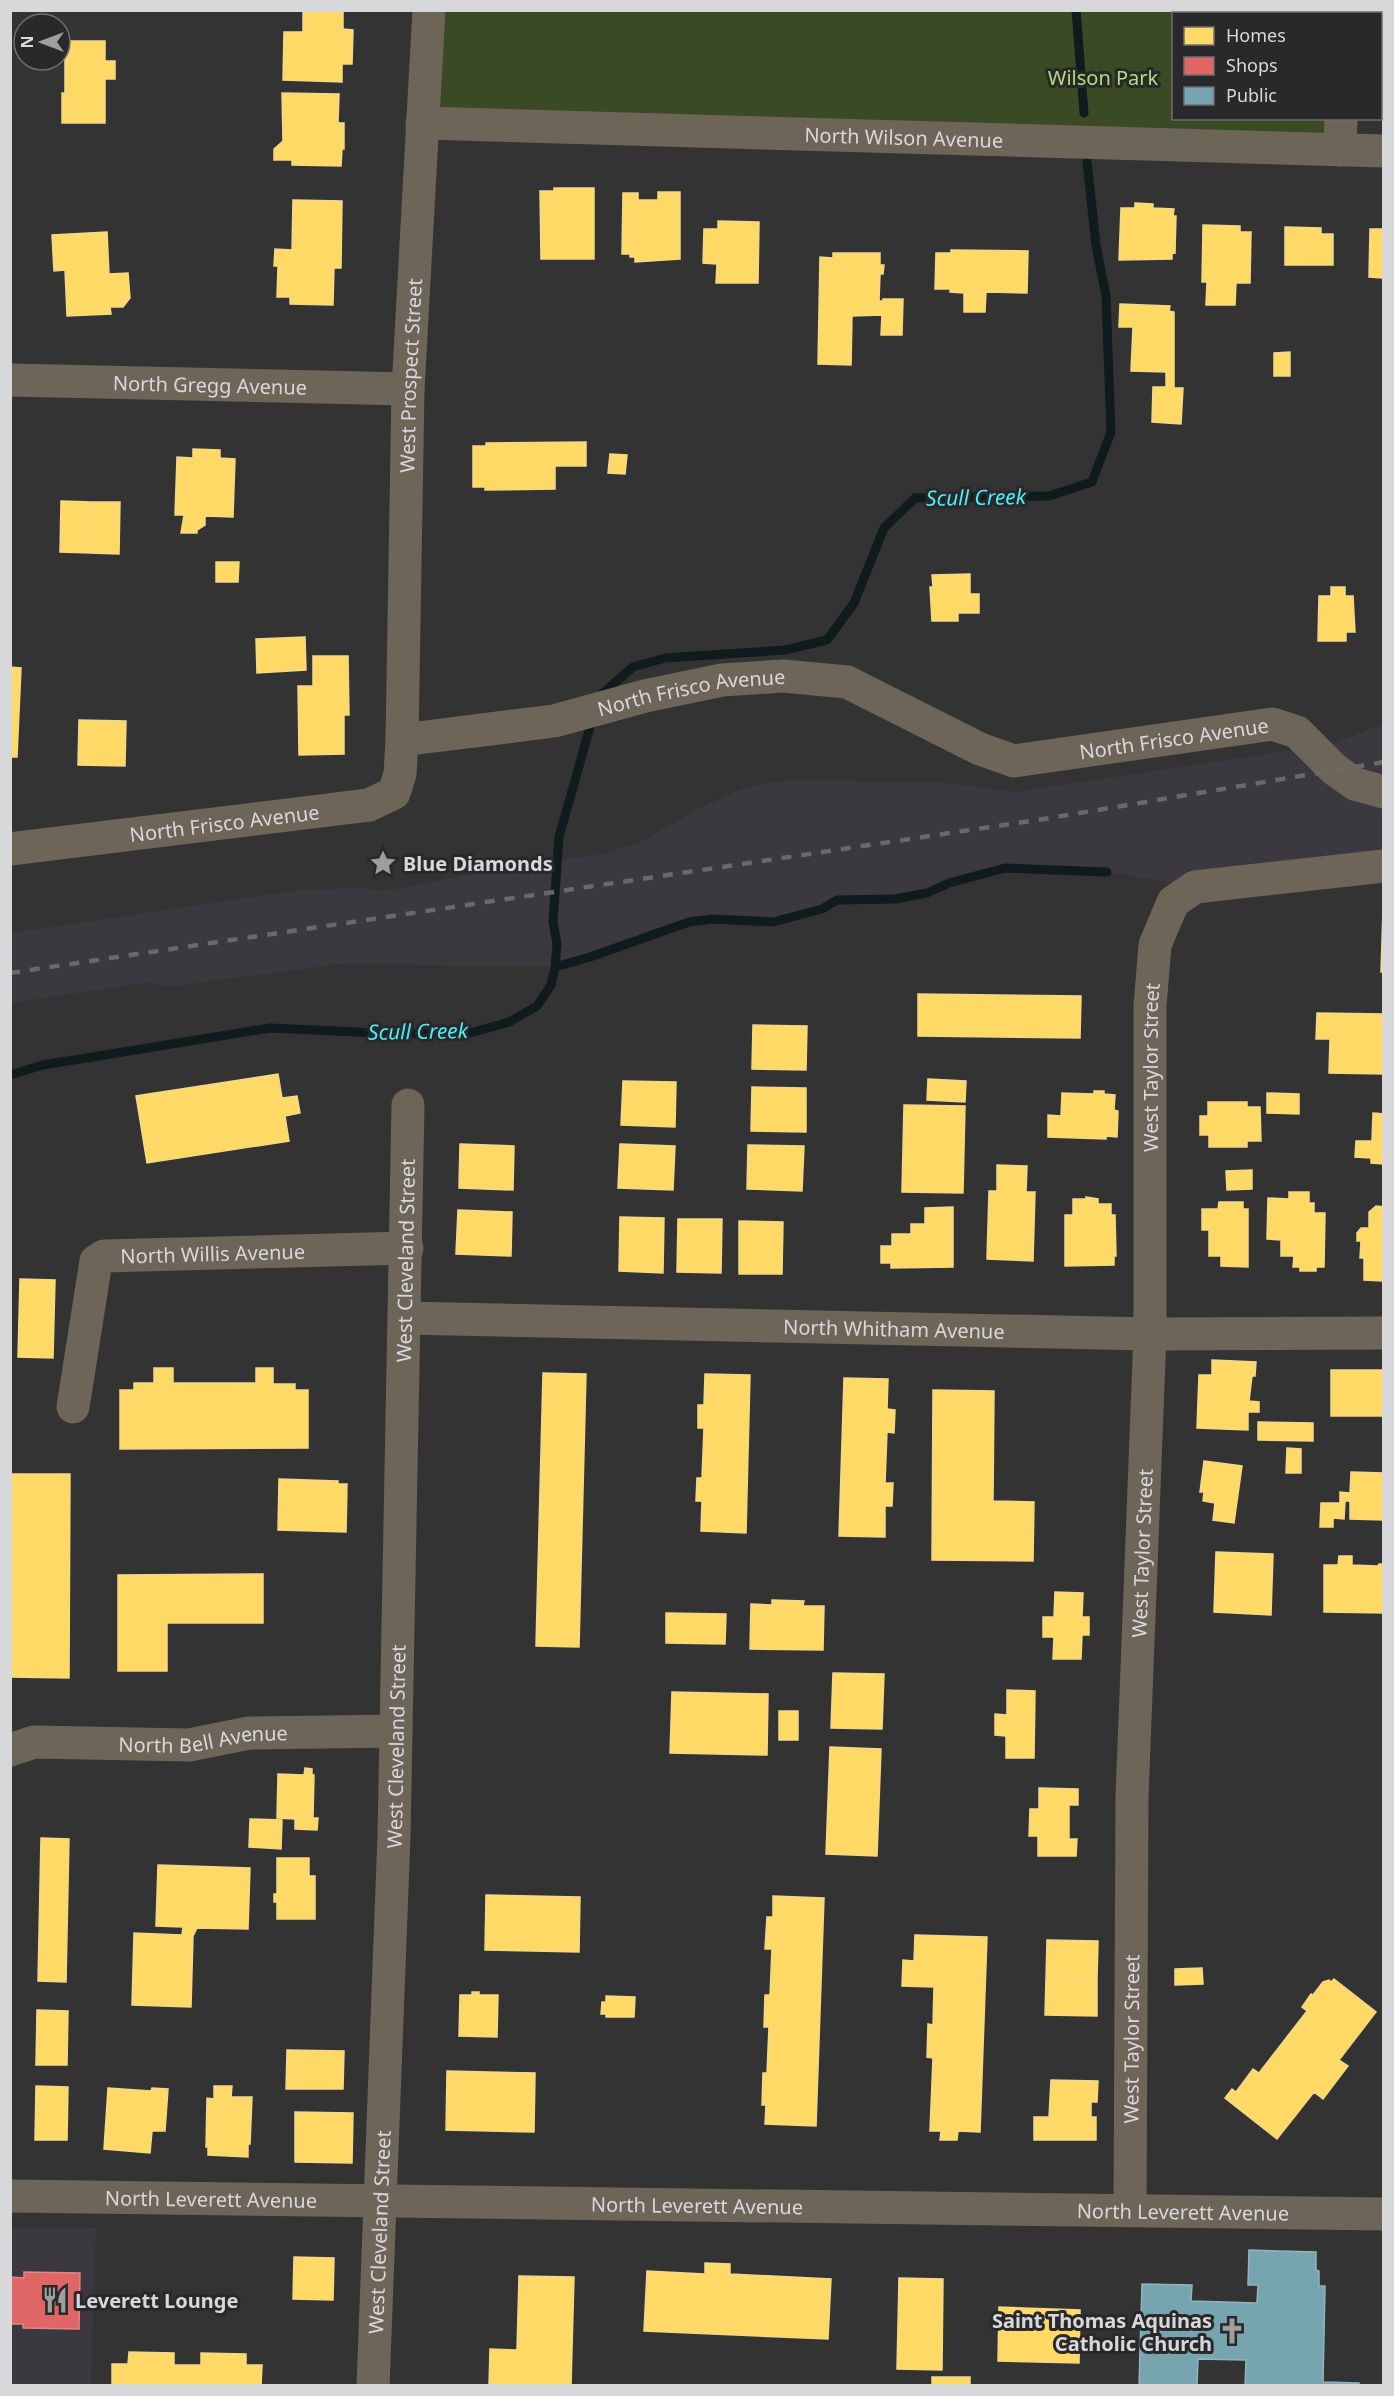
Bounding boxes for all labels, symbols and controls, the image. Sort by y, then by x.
north arrow [12,12,72,72]
legend [1172,12,1382,120]
text: Homes [1226,23,1286,47]
text: N [16,35,38,49]
text: Shops [1226,53,1278,77]
park label: Wilson Park [1048,64,1159,91]
text: Public [1226,83,1277,107]
street label: North Wilson Avenue [804,121,1004,153]
street label: West Prospect Street [393,278,428,473]
street label: North Gregg Avenue [113,369,307,400]
water label: Scull Creek [926,482,1028,512]
street label: North Frisco Avenue [594,662,786,722]
street label: North Frisco Avenue [1077,711,1270,765]
street label: North Frisco Avenue [128,798,321,848]
place icon: Blue Diamonds [368,848,398,878]
place label: Blue Diamonds [403,850,553,877]
street label: West Taylor Street [1137,982,1165,1152]
water label: Scull Creek [368,1016,470,1046]
street label: West Cleveland Street [390,1158,420,1363]
street label: North Willis Avenue [120,1237,305,1269]
street label: North Whitham Avenue [783,1313,1005,1344]
street label: West Taylor Street [1125,1468,1158,1638]
street label: West Cleveland Street [380,1644,411,1849]
street label: North Bell Avenue [118,1719,288,1759]
street label: West Taylor Street [1117,1954,1145,2124]
street label: West Cleveland Street [361,2130,396,2334]
street label: North Leverett Avenue [105,2184,317,2214]
street label: North Leverett Avenue [591,2190,803,2220]
street label: North Leverett Avenue [1077,2196,1289,2226]
restaurant icon: Leverett Lounge [40,2285,70,2315]
place label: Leverett Lounge [75,2287,238,2314]
place label: Saint Thomas Aquinas Catholic Church [992,2307,1212,2357]
church icon: Saint Thomas Aquinas Catholic Church [1217,2316,1247,2346]

